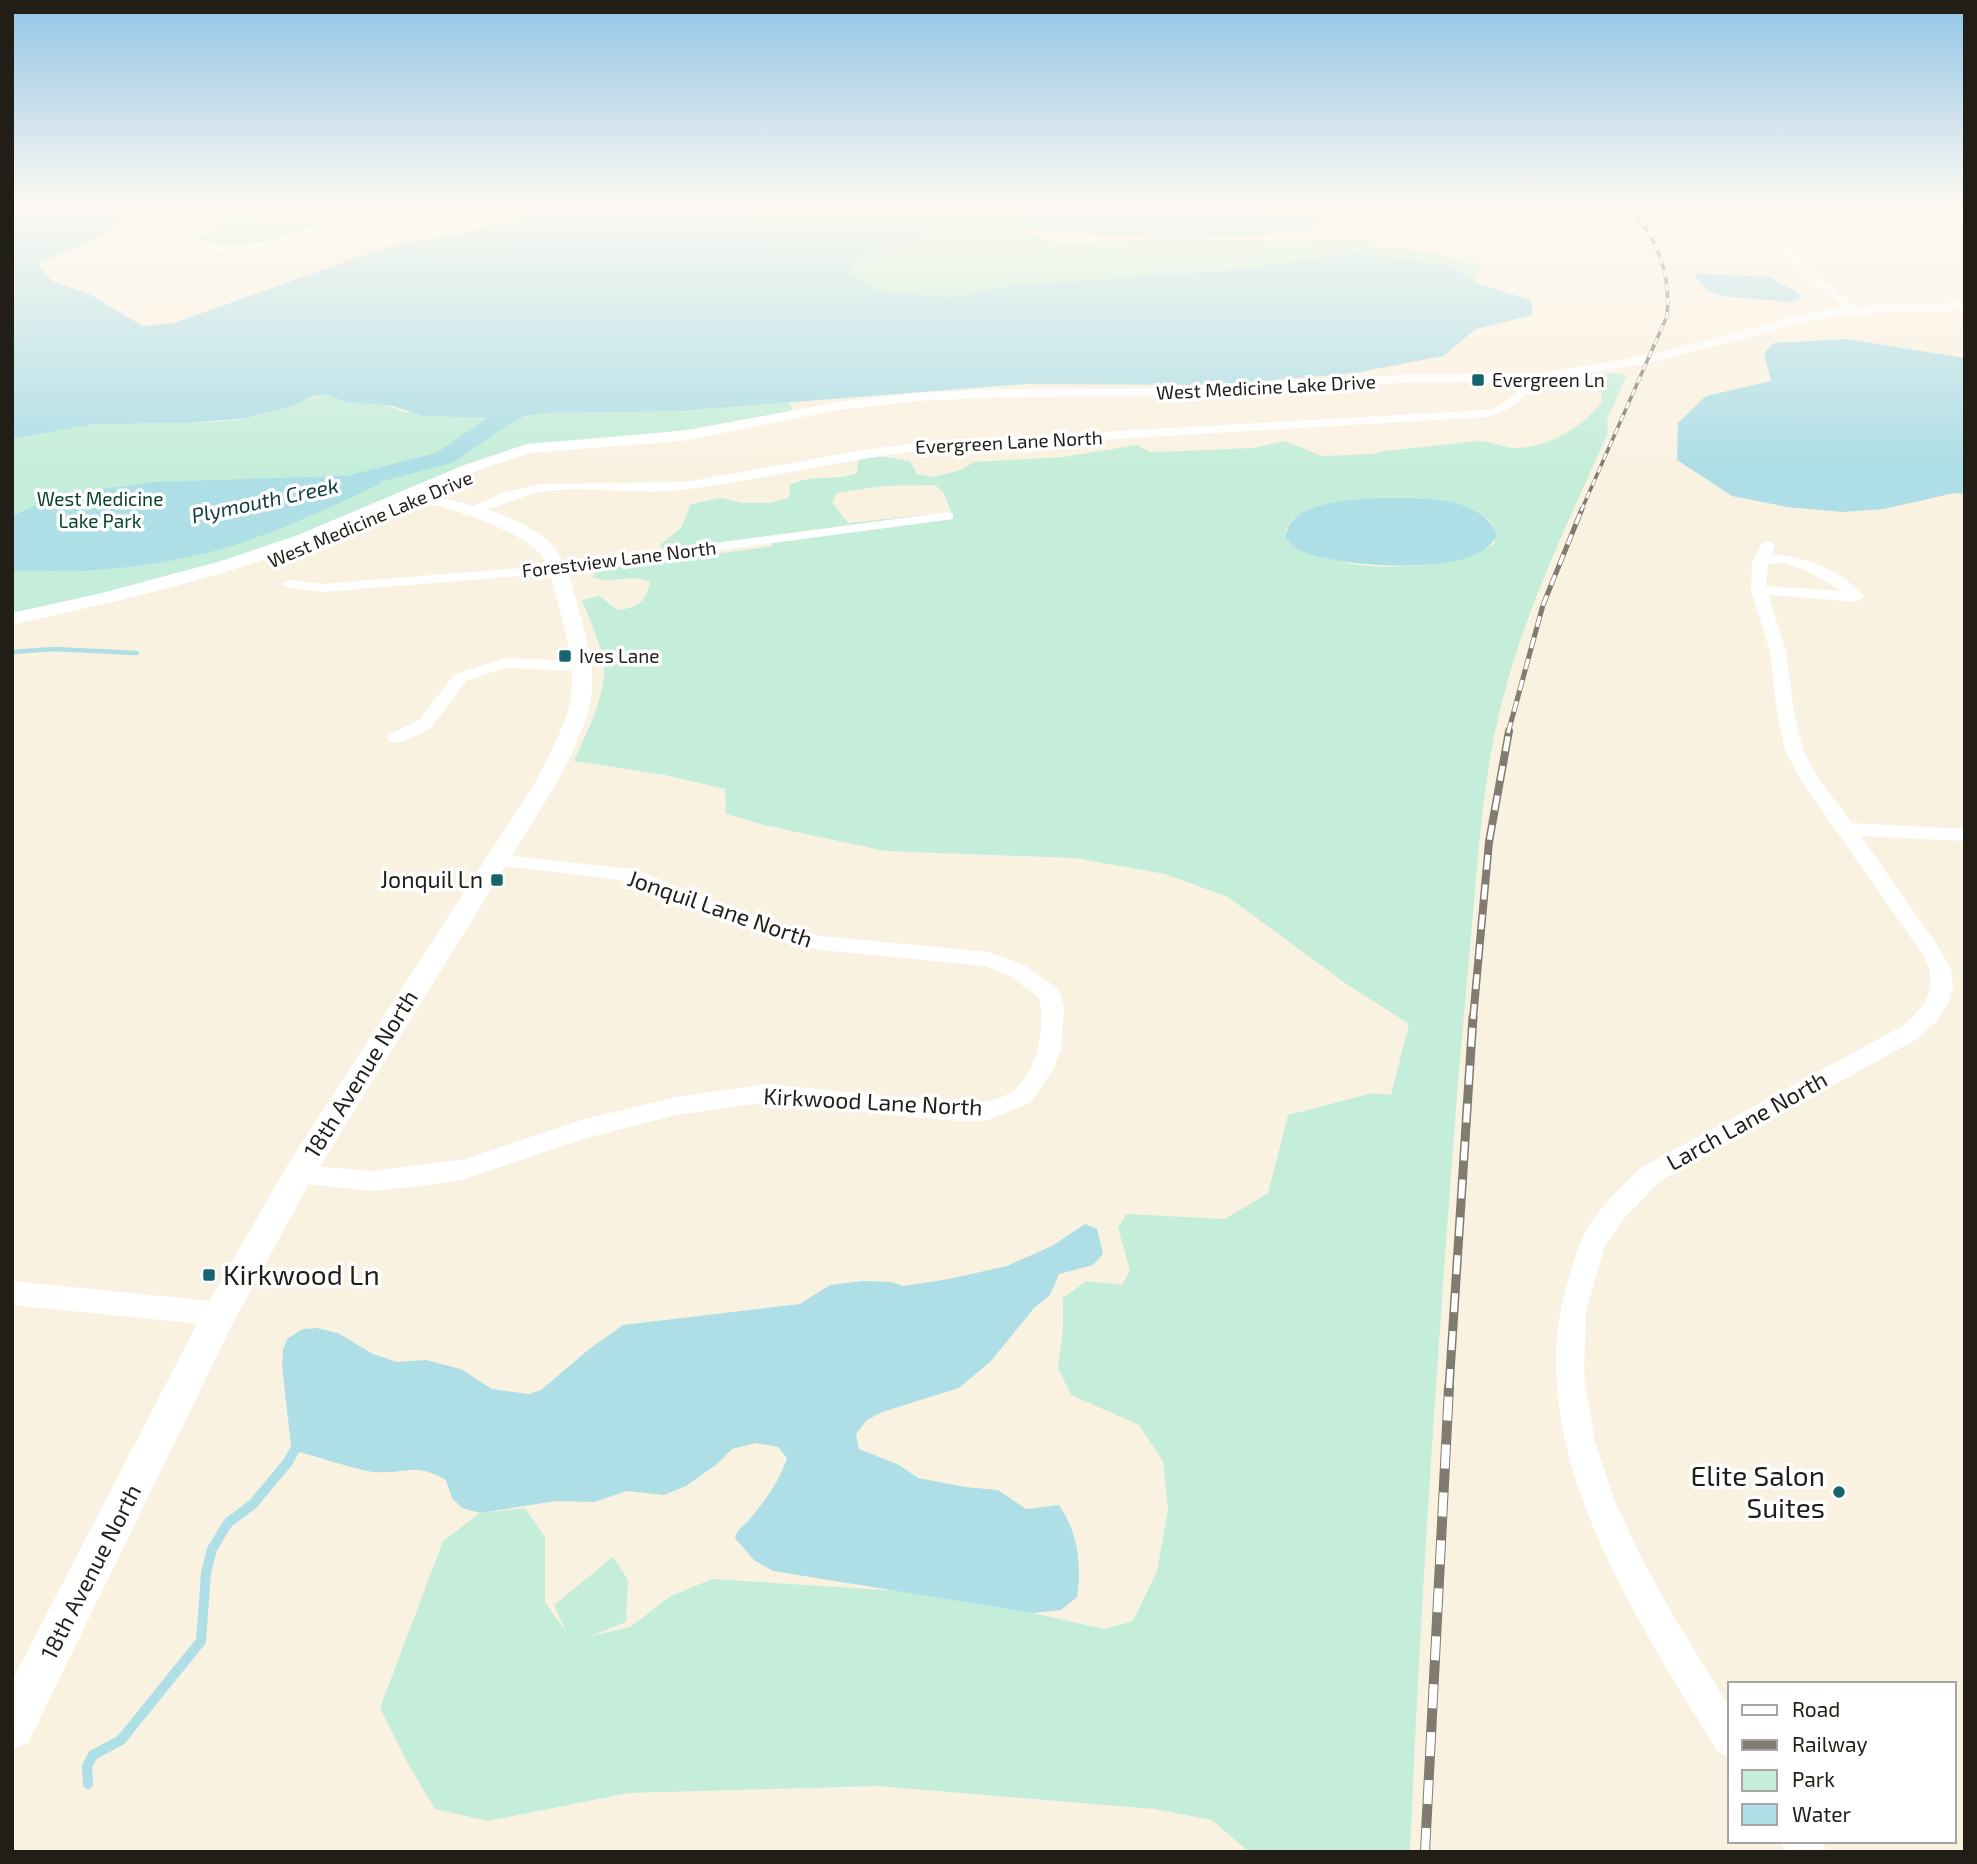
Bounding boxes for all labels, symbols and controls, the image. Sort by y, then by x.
place label: Evergreen Ln [1492,368,1605,391]
street label: West Medicine Lake Drive [1155,369,1376,404]
marker: Evergreen Ln [1470,372,1486,388]
street label: Evergreen Lane North [915,425,1103,458]
street label: West Medicine Lake Drive [264,465,476,572]
water label: Plymouth Creek [189,472,341,528]
park label: West Medicine Lake Park [37,487,163,532]
street label: Forestview Lane North [521,535,717,582]
place label: Ives Lane [579,644,659,667]
marker: Ives Lane [557,648,573,664]
street label: Jonquil Lane North [624,863,816,953]
place label: Jonquil Ln [380,865,483,893]
marker: Jonquil Ln [489,872,505,888]
street label: 18th Avenue North [297,984,423,1163]
street label: Larch Lane North [1661,1064,1832,1176]
street label: Kirkwood Lane North [763,1081,983,1121]
place label: Kirkwood Ln [223,1257,380,1291]
marker: Kirkwood Ln [201,1267,217,1283]
place label: Elite Salon Suites [1691,1458,1825,1524]
street label: 18th Avenue North [34,1479,146,1664]
marker: Elite Salon Suites [1831,1484,1847,1500]
legend [1728,1682,1956,1843]
text: Road [1792,1696,1840,1721]
text: Railway [1792,1731,1868,1756]
text: Park [1792,1766,1835,1791]
text: Water [1792,1801,1851,1826]

